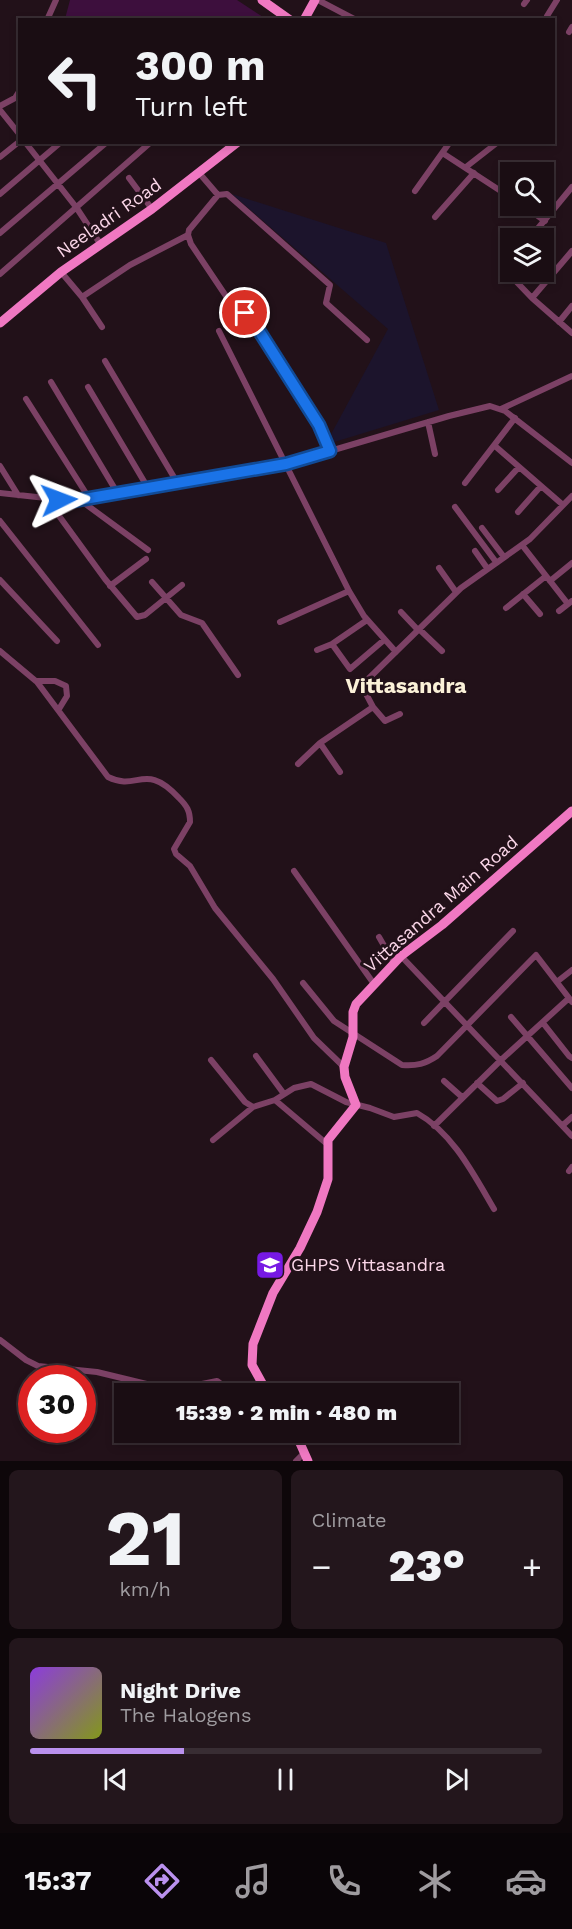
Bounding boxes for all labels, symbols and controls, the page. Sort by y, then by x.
text: 300 m [135,41,266,90]
icon: left [36,42,114,120]
text: Turn left [135,91,247,123]
map controls [500,162,554,282]
button: search [500,162,554,216]
street label: Neeladri Road [52,174,165,261]
button: layers [500,228,554,282]
pin [219,287,270,338]
icon: arrive [228,296,261,329]
position arrow [27,468,91,532]
district label: Vittasandra [346,673,467,698]
street label: Vittasandra Main Road [359,831,522,976]
school or university icon: GHPS Vittasandra [254,1249,286,1281]
place label: GHPS Vittasandra [291,1254,445,1275]
speed limit sign: 30 [18,1365,96,1443]
text: 15:39 · 2 min · 480 m [176,1400,397,1425]
text: 21 [105,1492,185,1584]
text: Climate [312,1508,387,1532]
text: 23° [388,1539,465,1592]
text: − [312,1547,331,1586]
text: + [522,1547,542,1586]
text: km/h [119,1577,171,1601]
text: Night Drive [120,1678,241,1703]
text: The Halogens [120,1703,252,1727]
icon: previous [99,1763,132,1796]
icon: pause [269,1763,302,1796]
icon: next [440,1763,473,1796]
icon: directions [141,1860,183,1902]
icon: music [232,1860,274,1902]
icon: phone [323,1860,365,1902]
icon: climate [414,1860,456,1902]
icon: car [505,1860,547,1902]
text: 15:37 [25,1865,92,1897]

